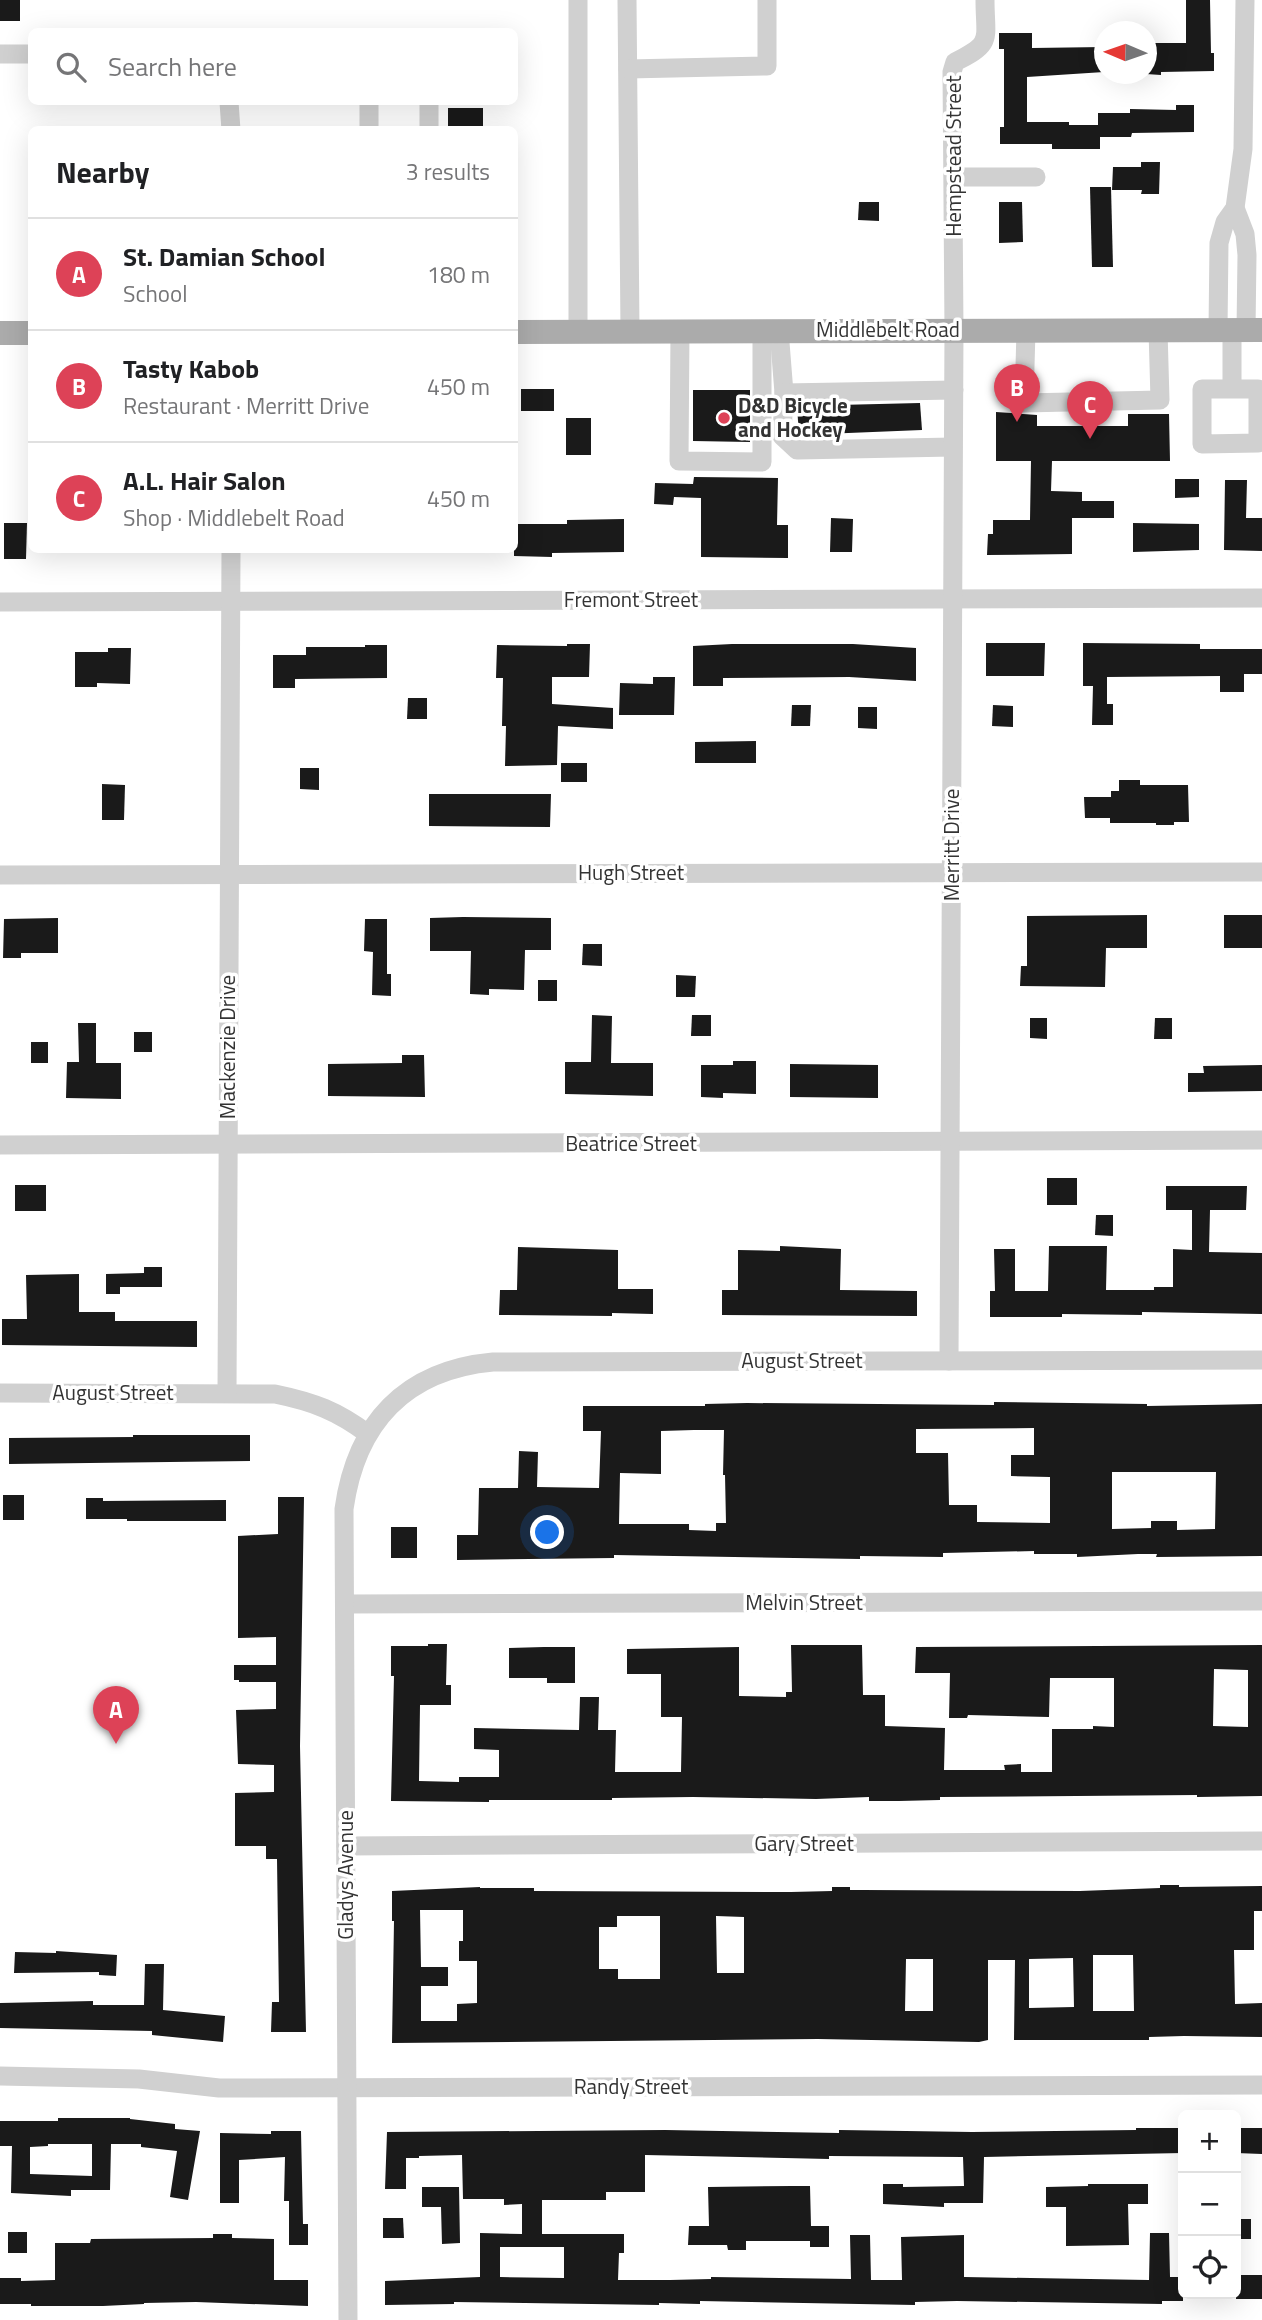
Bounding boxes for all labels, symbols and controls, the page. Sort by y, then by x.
north arrow [1094,21,1157,84]
search box [28,28,518,105]
text: Search here [108,47,237,86]
icon: search [52,48,90,86]
street label: Hempstead Street [937,75,969,237]
text: Nearby [56,149,149,195]
text: 3 results [406,154,490,189]
text: St. Damian School [123,237,325,276]
text: A [72,257,86,292]
text: 180 m [427,257,490,292]
text: School [123,276,187,311]
street label: Middlebelt Road [816,313,960,345]
text: Tasty Kabob [123,349,259,388]
pin: B [994,364,1040,422]
text: B [72,369,86,404]
text: 450 m [427,369,490,404]
pin: C [1067,381,1113,439]
text: Restaurant · Merritt Drive [123,388,369,423]
place label: D&D Bicycle and Hockey [738,389,848,445]
marker: D&D Bicycle and Hockey [716,410,732,426]
text: A.L. Hair Salon [123,461,286,500]
text: C [73,481,85,516]
text: 450 m [427,481,490,516]
text: Shop · Middlebelt Road [123,500,345,535]
street label: Fremont Street [564,583,699,615]
street label: Merritt Drive [935,789,967,901]
street label: Hugh Street [578,856,685,888]
street label: Mackenzie Drive [211,975,243,1119]
street label: Beatrice Street [565,1127,697,1159]
street label: August Street [741,1344,863,1376]
street label: August Street [52,1376,174,1408]
your location [530,1515,564,1549]
street label: Melvin Street [745,1586,863,1618]
pin: A [93,1686,139,1744]
street label: Gladys Avenue [329,1810,361,1940]
street label: Gary Street [754,1827,854,1859]
street label: Randy Street [574,2070,689,2102]
map controls [1178,2110,1241,2299]
button: + [1178,2110,1241,2173]
button: − [1178,2173,1241,2236]
button: locate [1178,2236,1241,2299]

